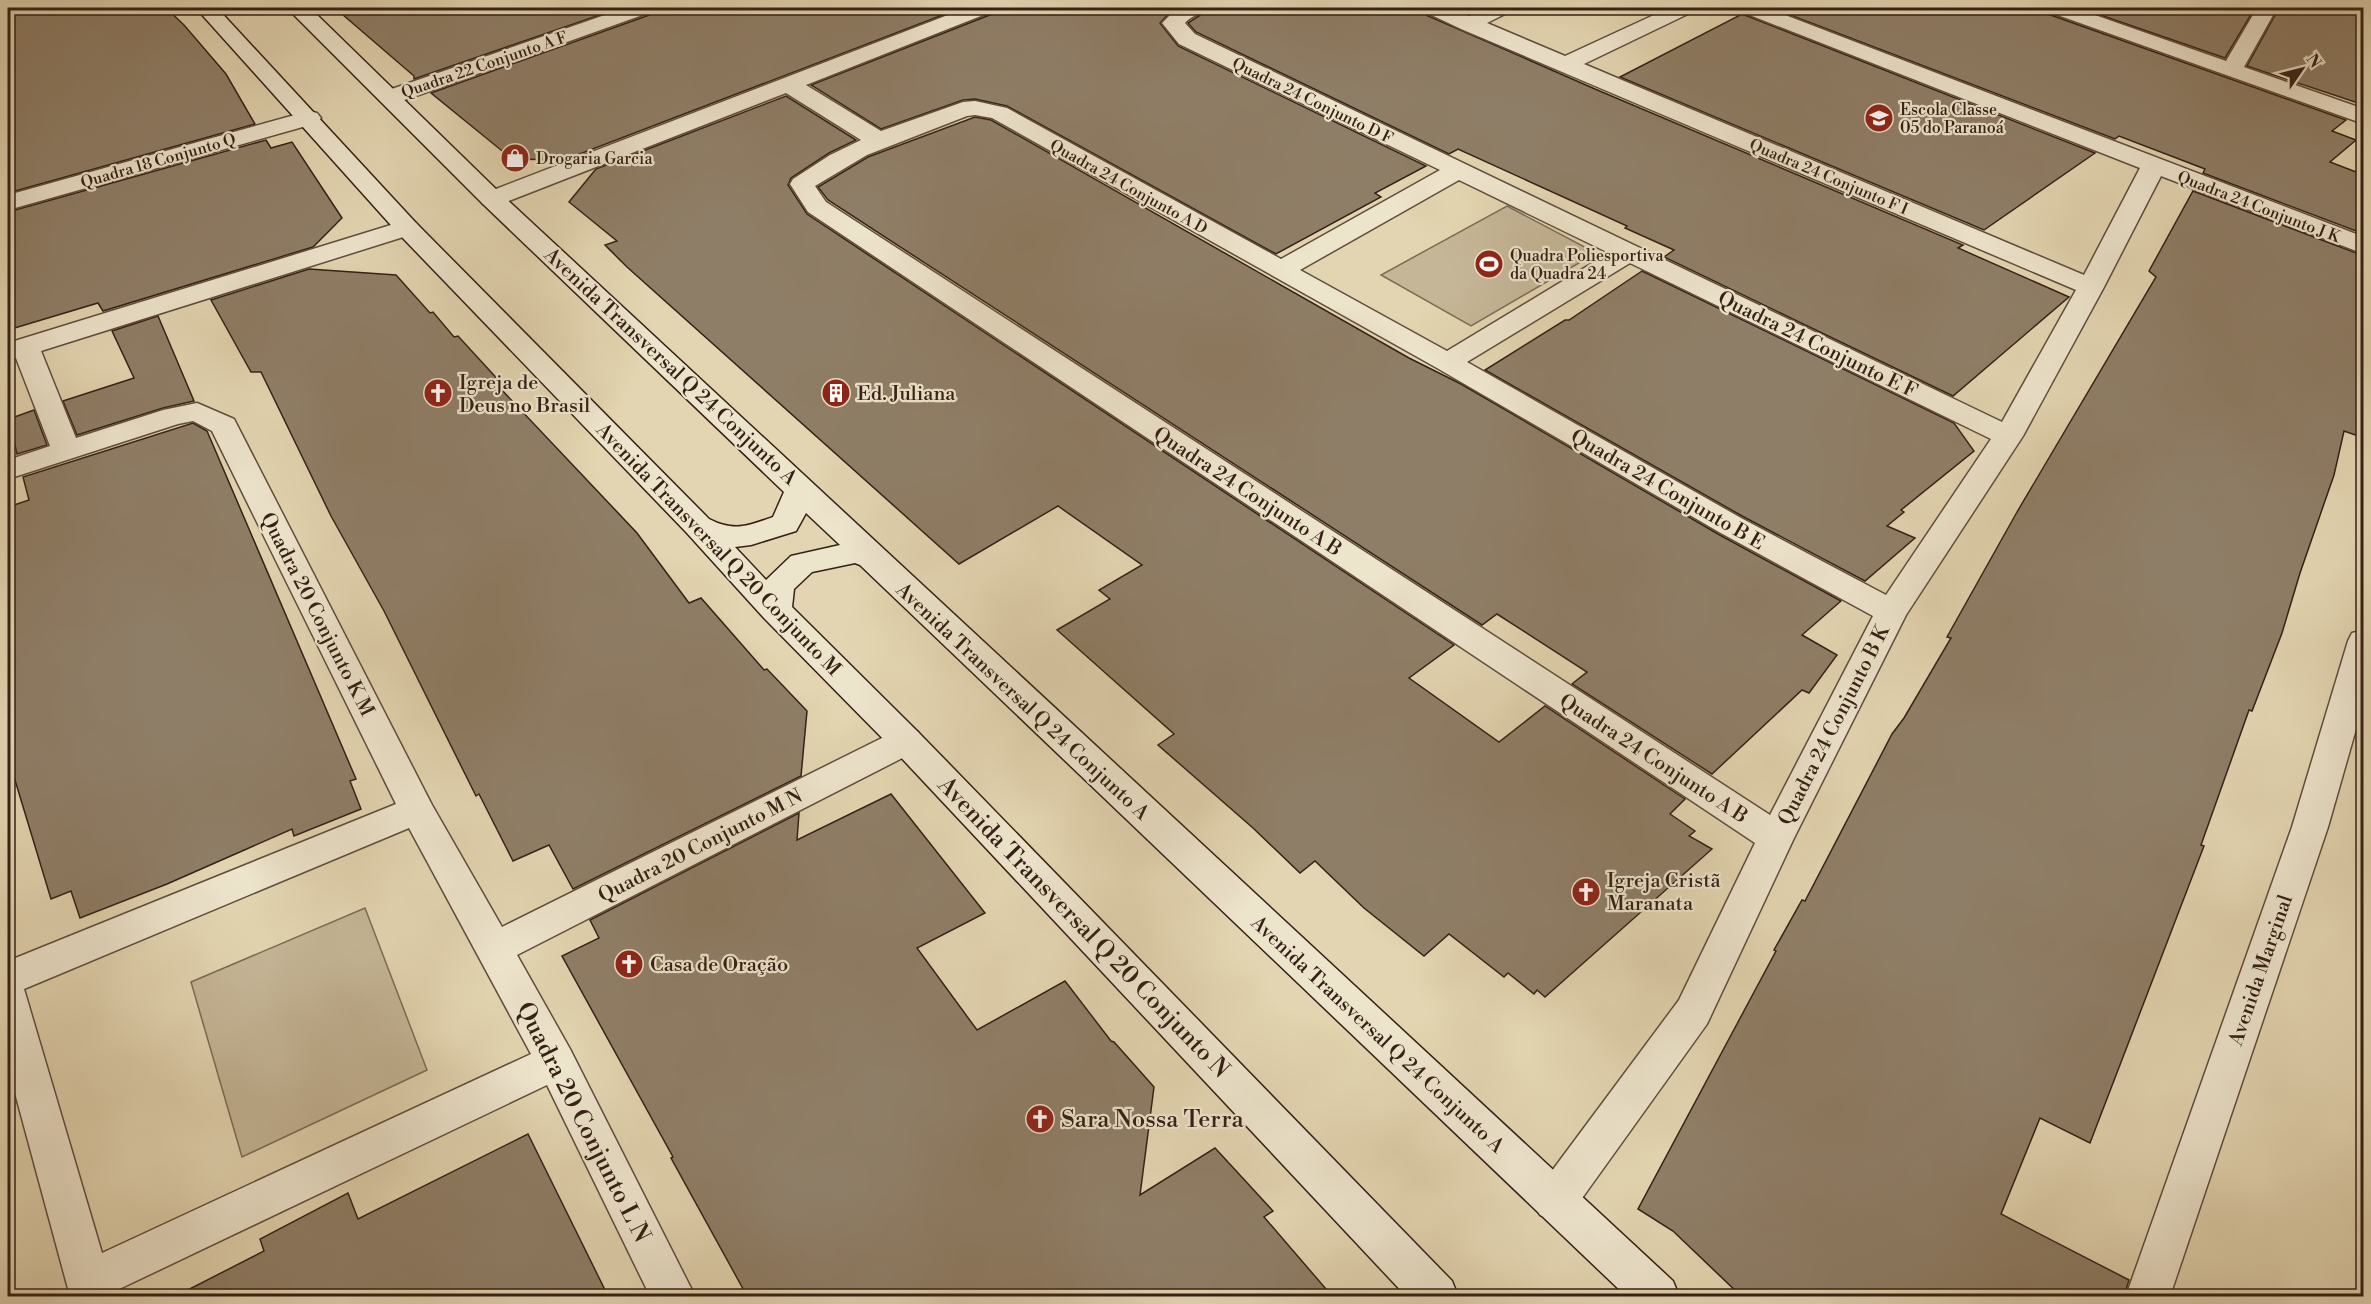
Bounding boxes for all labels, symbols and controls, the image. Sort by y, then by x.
street label: Quadra 22 Conjunto A F [399,27,570,103]
north arrow [2272,39,2332,99]
text: N [2302,50,2325,72]
street label: Quadra 24 Conjunto D F [1229,53,1396,149]
place label: Escola Classe 05 do Paranoá [1900,100,2005,138]
school or university icon: Escola Classe 05 do Paranoá [1863,102,1895,134]
street label: Quadra 18 Conjunto Q [78,129,238,193]
street label: Quadra 24 Conjunto F I [1746,134,1911,219]
street label: Quadra 24 Conjunto A D [1046,135,1211,239]
shop icon: Drogaria Garcia [499,142,531,174]
place label: Drogaria Garcia [536,149,653,169]
street label: Quadra 24 Conjunto J K [2174,167,2344,248]
street label: Avenida Transversal Q 24 Conjunto A [537,242,803,492]
place label: Quadra Poliesportiva da Quadra 24 [1510,246,1664,284]
sports icon: Quadra Poliesportiva da Quadra 24 [1473,248,1505,280]
street label: Quadra 24 Conjunto E F [1713,286,1921,405]
place label: Igreja de Deus no Brasil [459,371,590,419]
church icon: Igreja de Deus no Brasil [422,377,454,409]
building icon: Ed. Juliana [820,377,852,409]
place label: Ed. Juliana [857,382,956,407]
street label: Avenida Transversal Q 20 Conjunto M [589,418,846,682]
street label: Quadra 24 Conjunto A B [1148,422,1346,563]
street label: Quadra 24 Conjunto B E [1566,424,1769,556]
street label: Quadra 20 Conjunto K M [254,509,379,721]
street label: Avenida Transversal Q 24 Conjunto A [889,577,1155,827]
street label: Quadra 24 Conjunto B K [1773,620,1896,830]
street label: Quadra 24 Conjunto A B [1554,689,1752,830]
street label: Avenida Transversal Q 20 Conjunto N [930,770,1236,1085]
street label: Quadra 20 Conjunto M N [594,784,807,909]
place label: Igreja Cristã Maranata [1607,869,1722,917]
church icon: Igreja Cristã Maranata [1570,876,1602,908]
street label: Avenida Marginal [2224,892,2299,1050]
street label: Avenida Transversal Q 24 Conjunto A [1244,910,1510,1160]
church icon: Casa de Oração [613,948,645,980]
place label: Casa de Oração [650,953,788,978]
street label: Quadra 20 Conjunto L N [509,997,657,1248]
church icon: Sara Nossa Terra [1024,1103,1056,1135]
place label: Sara Nossa Terra [1061,1105,1244,1135]

